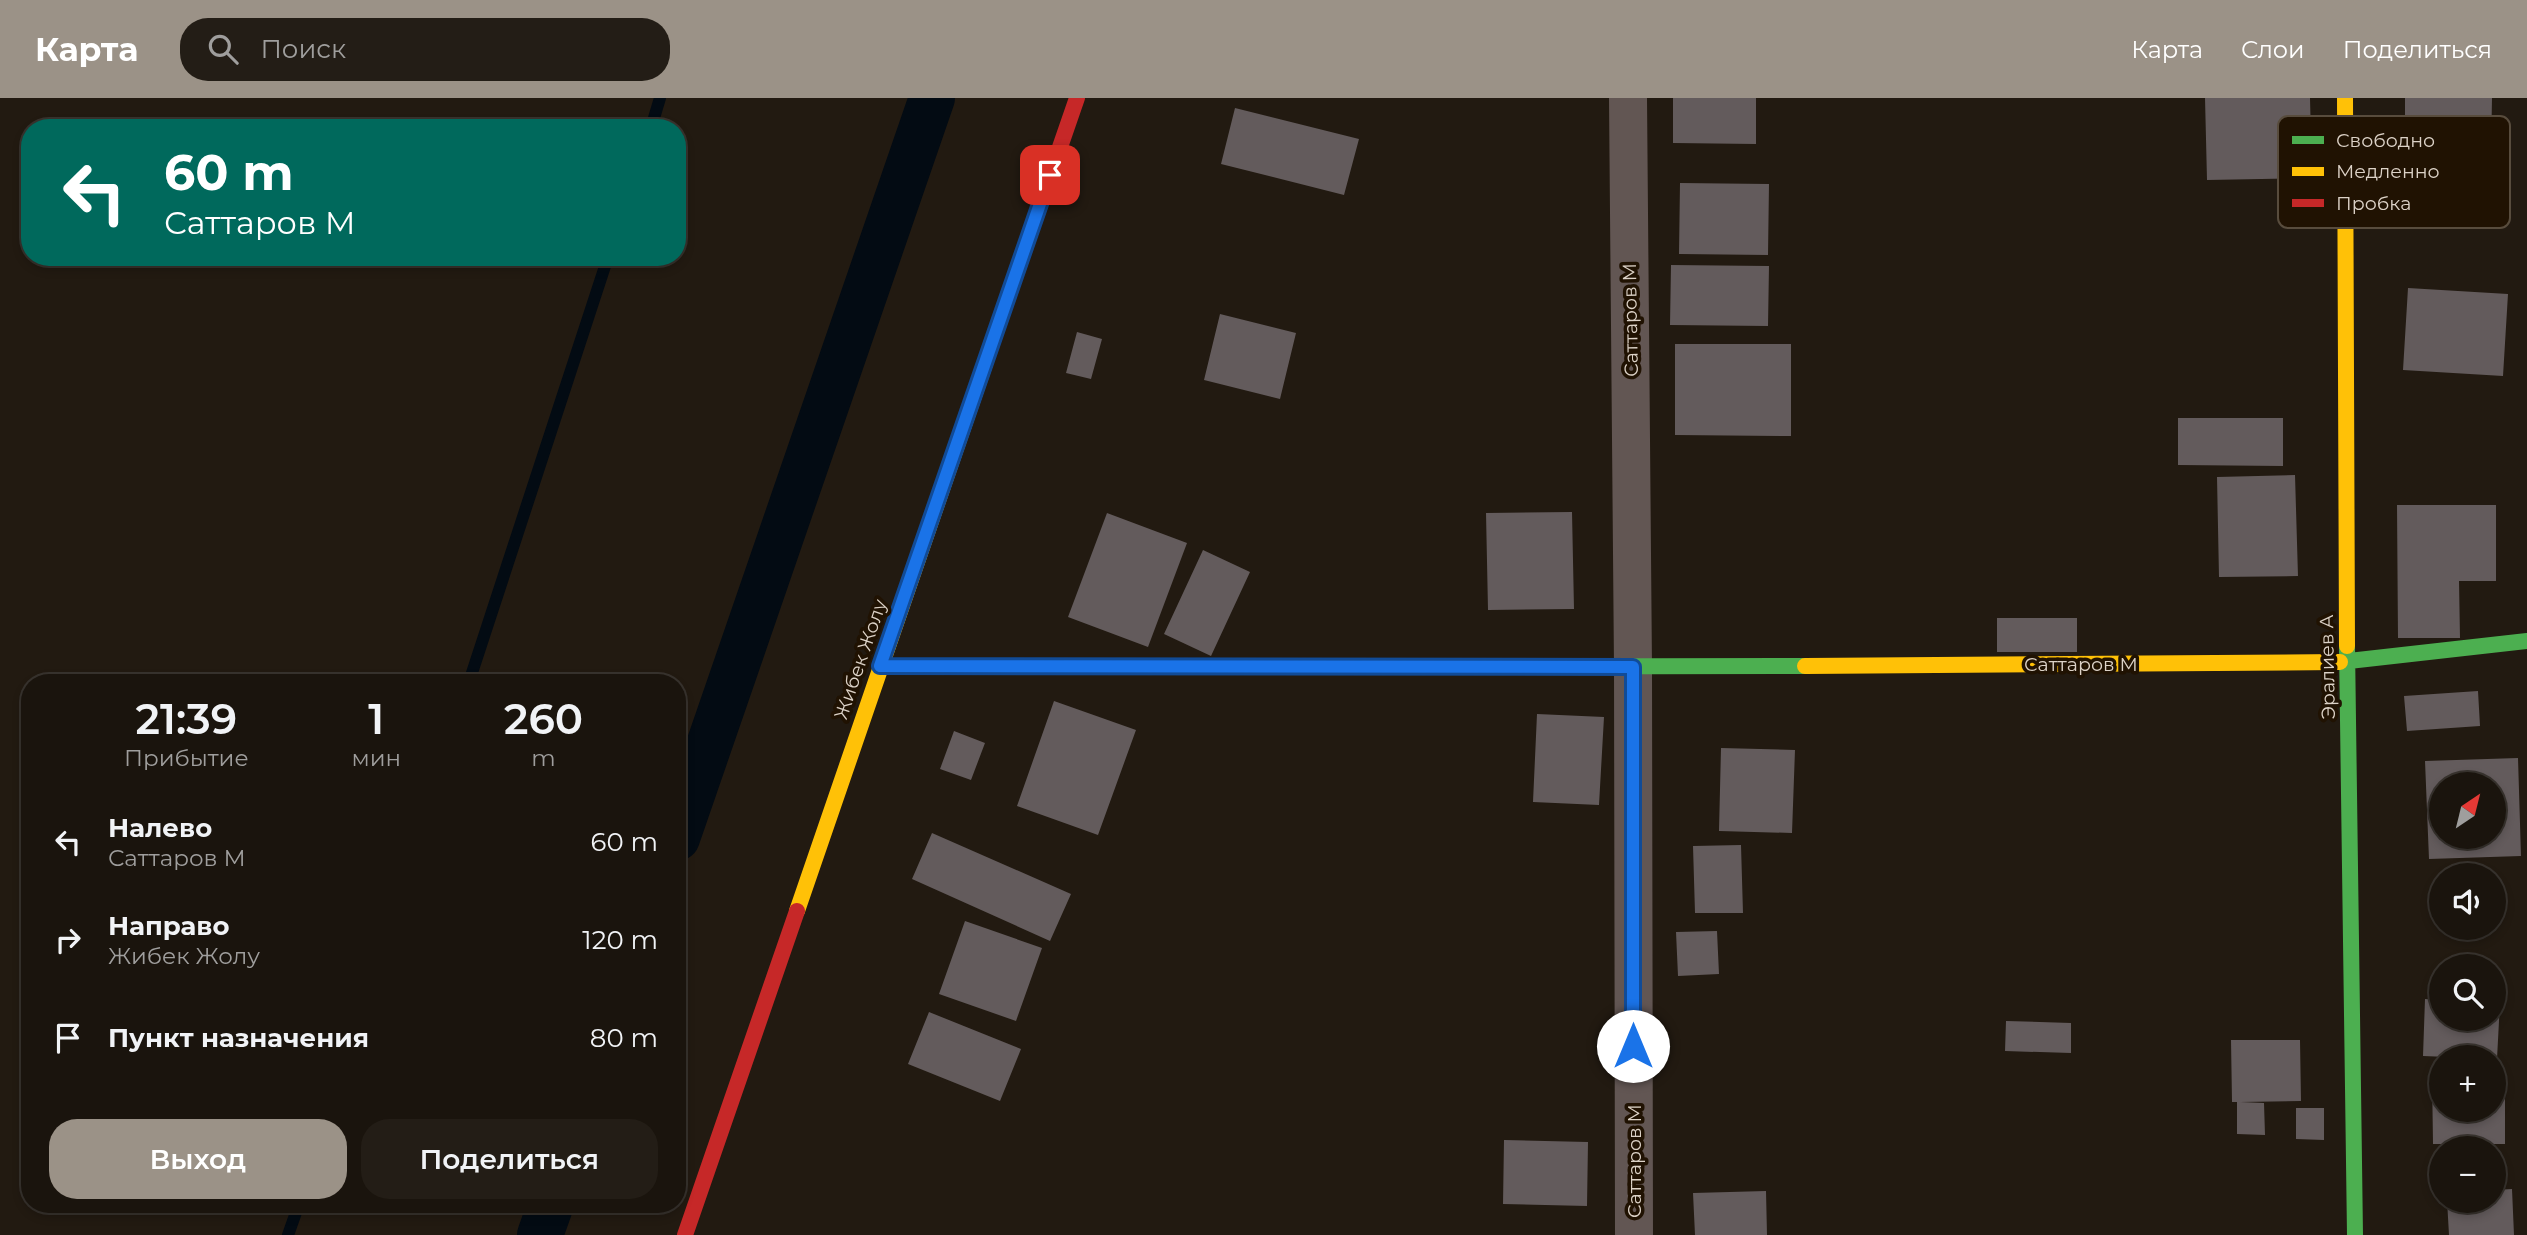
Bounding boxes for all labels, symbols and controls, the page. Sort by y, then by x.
search box [180,18,670,81]
text: Карта [35,29,138,69]
icon: search [204,30,242,68]
text: Поиск [260,33,346,65]
text: Карта [2131,35,2203,64]
text: Слои [2241,35,2305,64]
text: Поделиться [2343,35,2492,64]
legend [2278,116,2510,228]
text: Свободно [2336,129,2435,152]
text: 60 m [164,143,294,202]
pin [1020,145,1080,205]
icon: left [49,147,140,238]
icon: arrive [1031,156,1069,194]
text: Медленно [2336,160,2440,183]
text: Пробка [2336,192,2411,215]
text: Саттаров М [164,203,356,242]
street label: Саттаров М [1618,263,1643,377]
street label: Жибек Жолу [829,596,892,722]
street label: Эралиев А [2315,614,2340,720]
street label: Саттаров М [2024,653,2138,676]
text: 21:39 [136,693,237,745]
text: 1 [368,693,384,745]
text: 260 [504,693,583,745]
text: Прибытие [124,744,249,772]
text: мин [352,744,401,772]
text: m [531,744,556,772]
north arrow [2429,772,2506,849]
map controls [2429,772,2506,1213]
text: Налево [108,812,212,844]
icon: left [49,823,87,861]
text: 60 m [591,826,658,858]
text: Саттаров М [108,844,246,872]
button: sound [2429,863,2506,940]
text: Направо [108,910,229,942]
icon: right [49,921,87,959]
text: 120 m [582,924,658,956]
text: Жибек Жолу [108,942,260,970]
button: search [2429,954,2506,1031]
position arrow [1596,1009,1670,1083]
icon: arrive [49,1019,87,1057]
text: Пункт назначения [108,1022,369,1054]
text: 80 m [590,1022,658,1054]
button: + [2429,1045,2506,1122]
street label: Саттаров М [1623,1104,1646,1218]
button: Выход [49,1119,347,1199]
button: Поделиться [361,1119,658,1199]
button: − [2429,1136,2506,1213]

